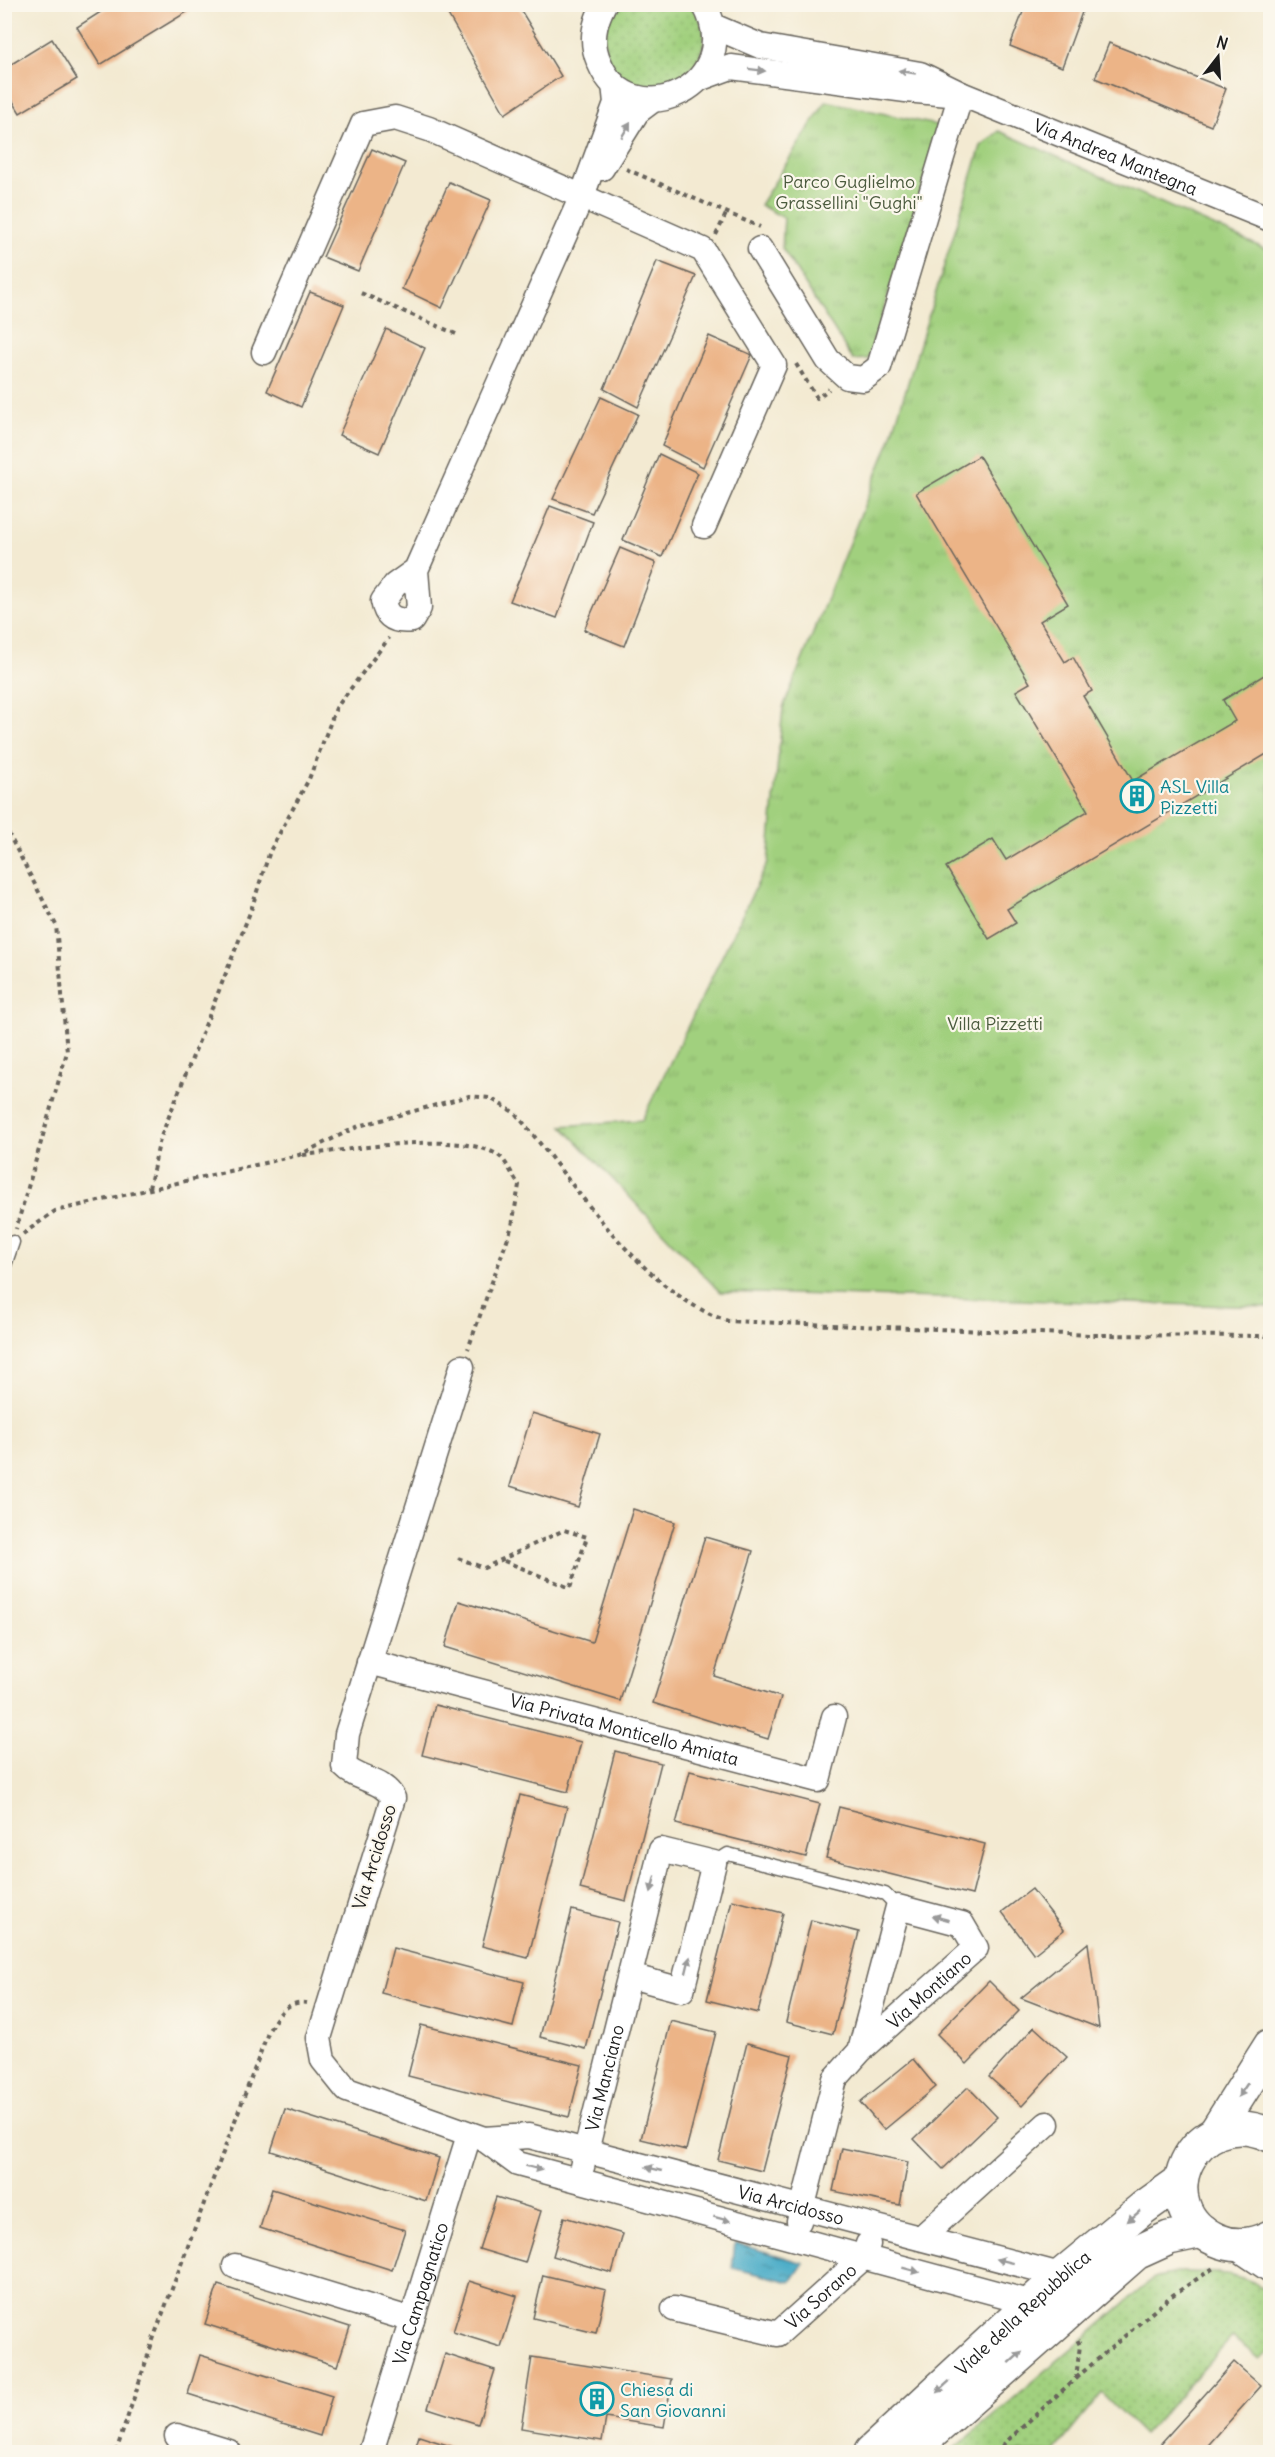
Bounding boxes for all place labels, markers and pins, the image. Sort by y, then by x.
place label: ASL Villa Pizzetti [1160,775,1229,819]
building icon: ASL Villa Pizzetti [1119,778,1155,814]
place label: Chiesa di San Giovanni [620,2378,726,2422]
building icon: Chiesa di San Giovanni [579,2381,615,2417]

